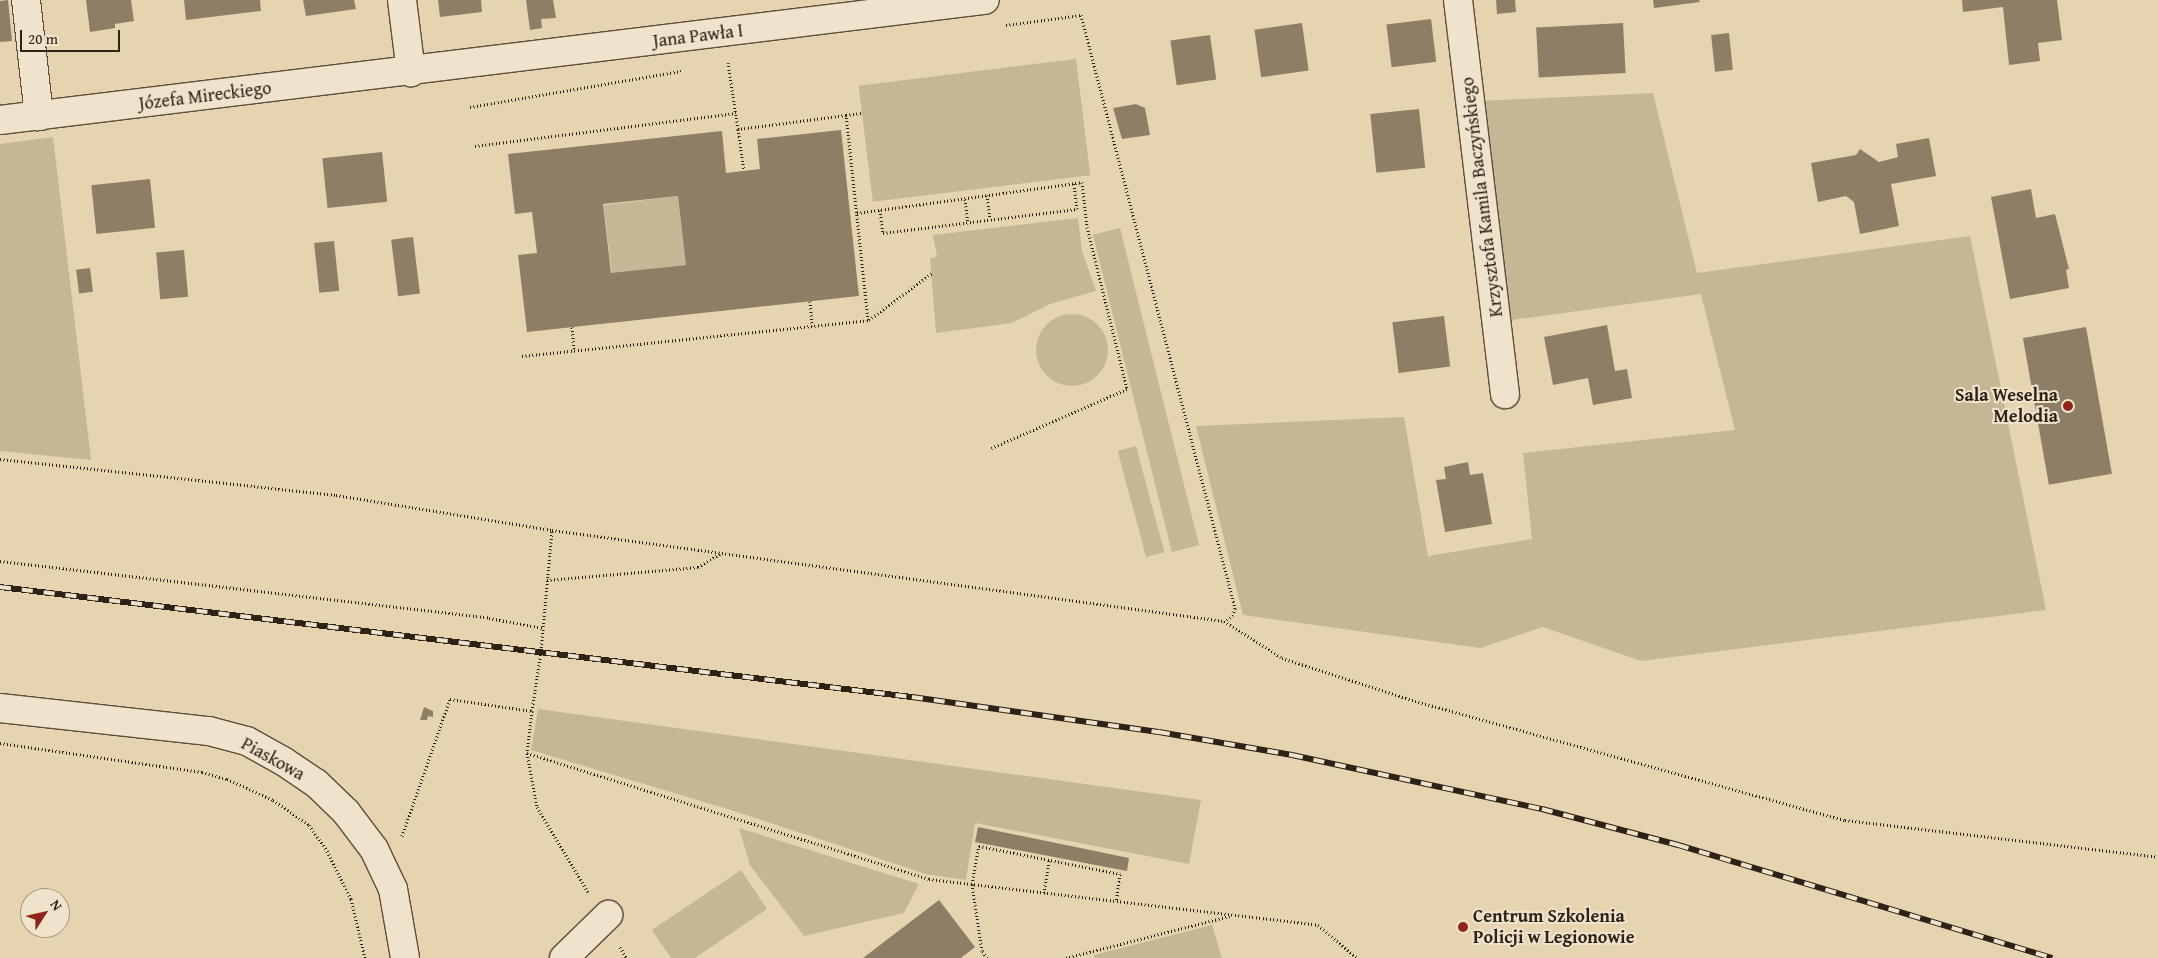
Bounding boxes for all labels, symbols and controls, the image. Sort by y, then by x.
scale bar [22,20,122,52]
street label: Jana Pawła I [652,20,744,52]
text: 20 m [28,28,58,49]
street label: Krzysztofa Kamila Baczyńskiego [1457,76,1507,318]
street label: Józefa Mireckiego [138,77,272,115]
place label: Sala Weselna Melodia [1955,385,2058,428]
marker: Sala Weselna Melodia [2062,400,2074,412]
street label: Piaskowa [238,733,308,785]
north arrow [20,888,70,938]
text: N [46,895,67,915]
place label: Centrum Szkolenia Policji w Legionowie [1473,906,1635,949]
marker: Centrum Szkolenia Policji w Legionowie [1457,921,1469,933]

